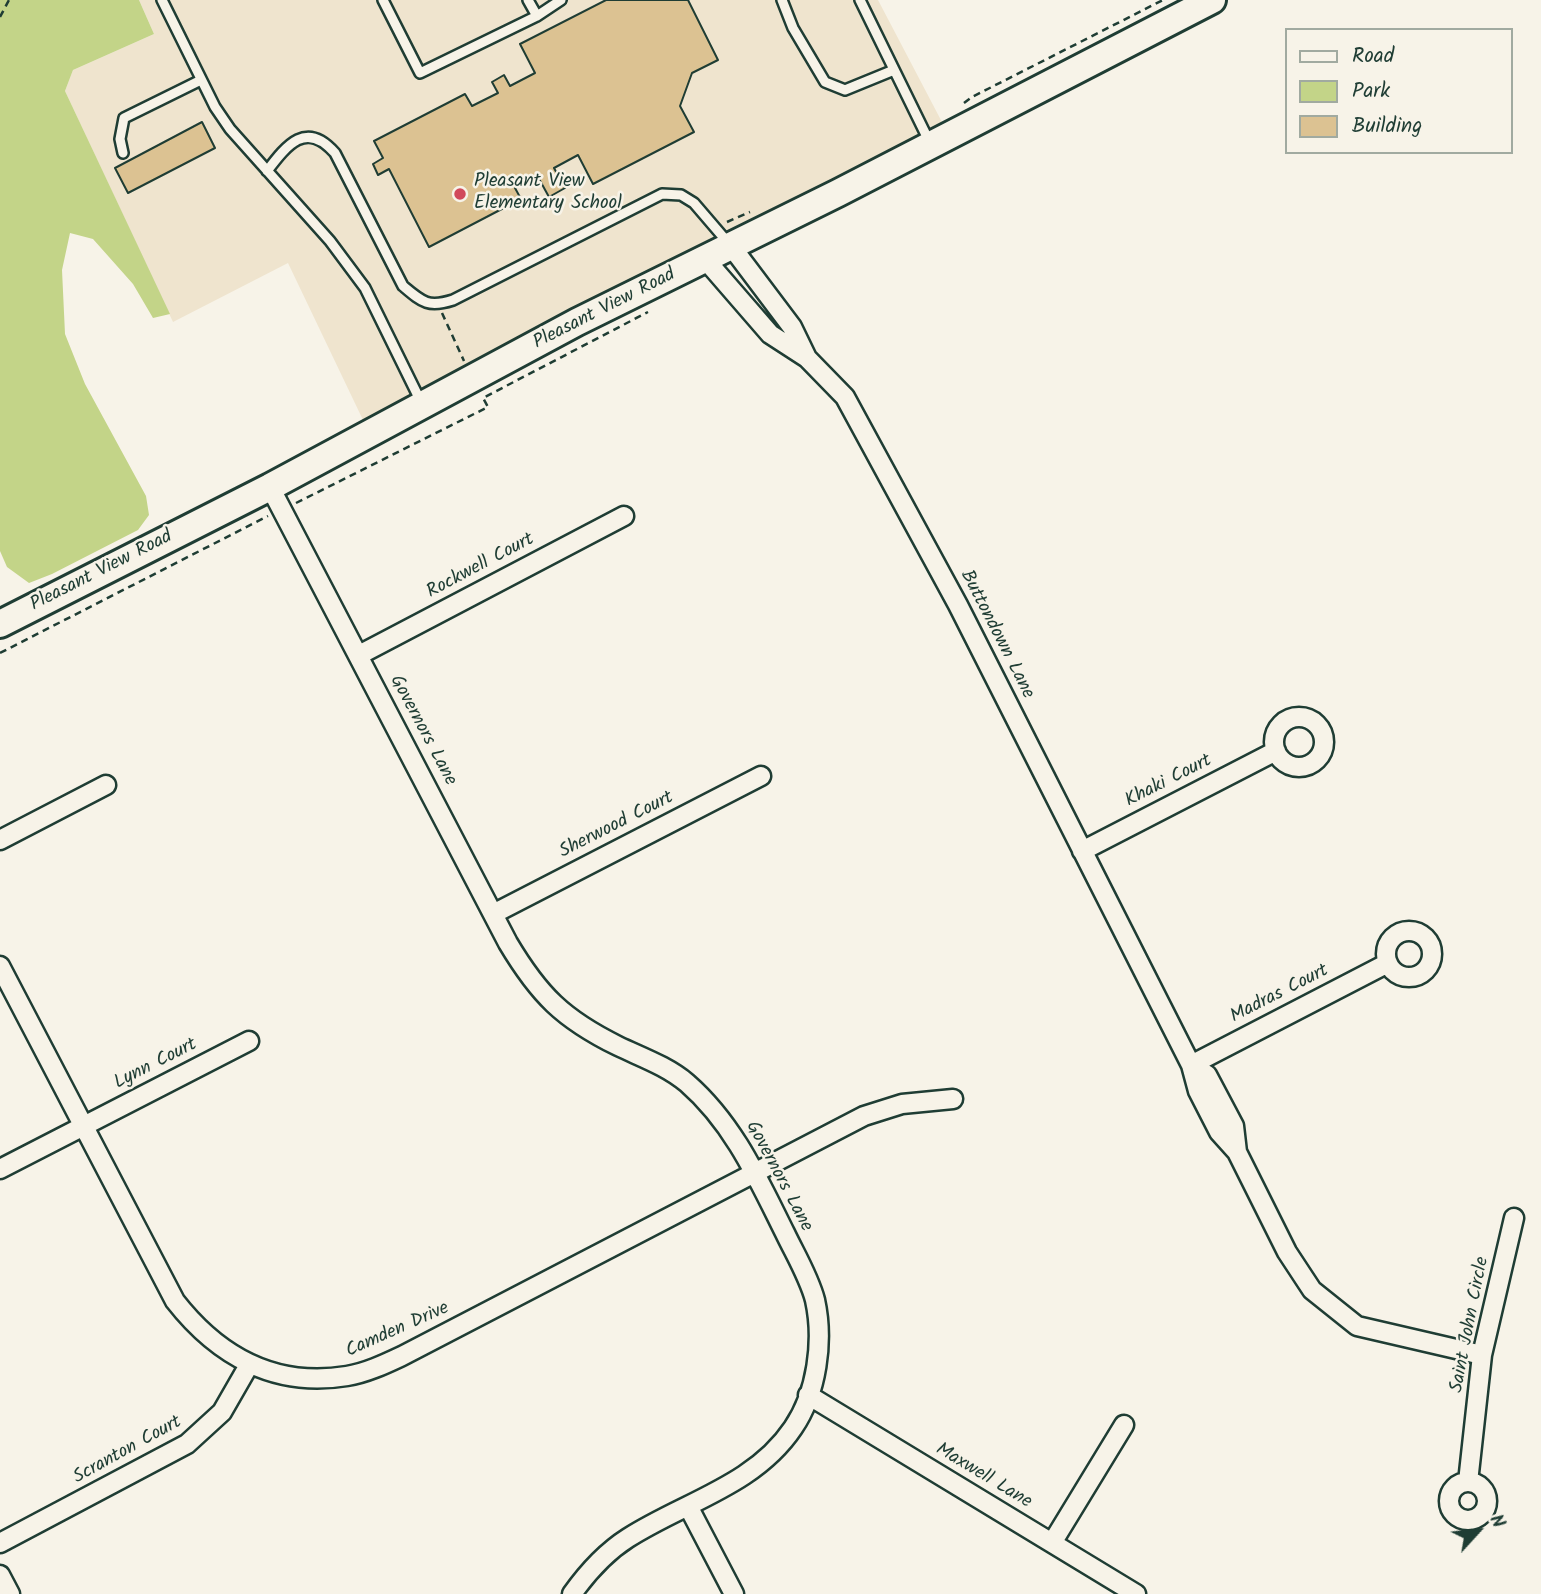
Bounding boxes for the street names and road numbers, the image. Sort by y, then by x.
street label: Pleasant View Road [530,264,680,356]
street label: Pleasant View Road [27,526,177,618]
street label: Rockwell Court [424,529,538,605]
street label: Buttondown Lane [954,567,1038,703]
street label: Governors Lane [383,672,461,790]
street label: Khaki Court [1122,750,1216,814]
street label: Sherwood Court [556,787,678,865]
street label: Madras Court [1227,961,1333,1029]
street label: Lynn Court [111,1034,201,1096]
street label: Governors Lane [739,1118,817,1236]
street label: Saint John Circle [1447,1255,1495,1395]
street label: Camden Drive [343,1298,453,1364]
street label: Scranton Court [70,1412,186,1490]
street label: Maxwell Lane [931,1439,1035,1515]

